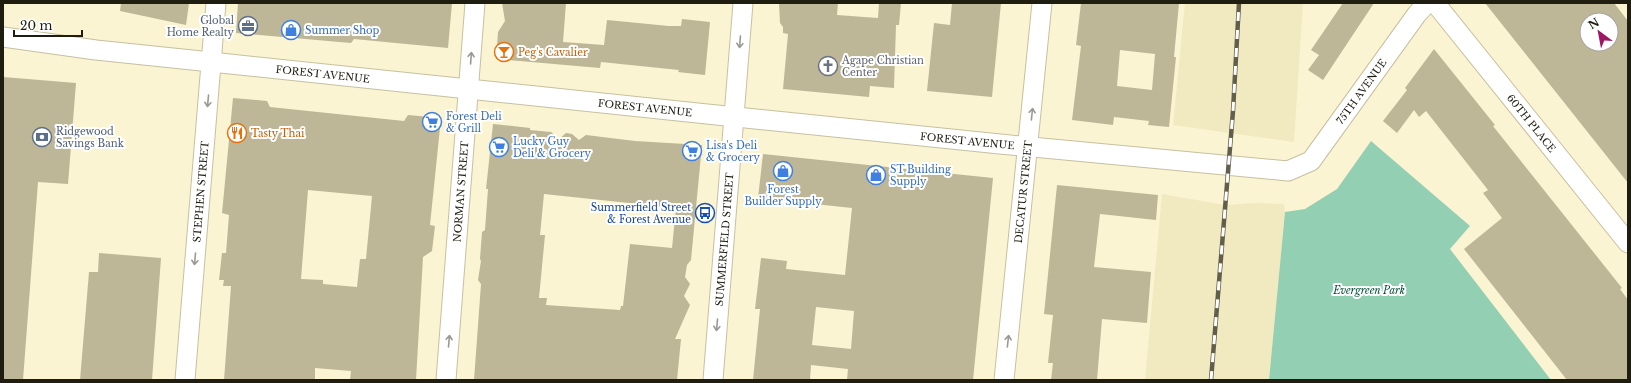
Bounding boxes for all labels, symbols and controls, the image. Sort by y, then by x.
scale bar [14,12,82,38]
north arrow [1579,12,1619,52]
place label: Global Home Realty [167,14,235,39]
text: N [1586,14,1602,32]
office icon: Global Home Realty [237,15,259,37]
text: 20 m [20,18,52,33]
shop icon: Summer Shop [280,19,302,41]
place label: Summer Shop [305,24,380,37]
one-way arrow [736,35,743,48]
bar icon: Peg's Cavalier [493,41,515,63]
place label: Peg's Cavalier [518,46,588,59]
one-way arrow [467,52,474,65]
place label: Agape Christian Center [841,54,924,79]
church icon: Agape Christian Center [817,55,839,77]
street label: 75TH AVENUE [1334,56,1390,127]
street label: FOREST AVENUE [275,63,371,86]
street label: 60TH PLACE [1504,92,1558,155]
one-way arrow [204,94,211,107]
street label: FOREST AVENUE [597,97,693,119]
one-way arrow [1028,108,1035,121]
place label: Forest Deli & Grill [446,110,502,135]
supermarket icon: Forest Deli & Grill [421,111,443,133]
restaurant icon: Tasty Thai [226,122,248,144]
place label: Ridgewood Savings Bank [56,125,125,150]
bank icon: Ridgewood Savings Bank [31,126,53,148]
place label: Tasty Thai [251,127,305,140]
street label: FOREST AVENUE [920,130,1015,152]
place label: Lucky Guy Deli & Grocery [513,135,592,160]
supermarket icon: Lucky Guy Deli & Grocery [488,136,510,158]
place label: Lisa's Deli & Grocery [706,139,760,164]
street label: STEPHEN STREET [190,140,212,243]
street label: NORMAN STREET [451,140,471,243]
supermarket icon: Lisa's Deli & Grocery [681,140,703,162]
street label: DECATUR STREET [1012,140,1035,244]
shop icon: Forest Builder Supply [772,160,794,182]
place label: ST Building Supply [890,163,952,188]
shop icon: ST Building Supply [865,164,887,186]
street label: SUMMERFIELD STREET [713,172,736,307]
place label: Forest Builder Supply [744,183,822,208]
place label: Summerfield Street & Forest Avenue [591,201,691,226]
bus stop icon: Summerfield Street & Forest Avenue [694,202,716,224]
one-way arrow [191,252,199,265]
park label: Evergreen Park [1332,284,1405,297]
one-way arrow [714,318,721,331]
one-way arrow [445,335,453,348]
one-way arrow [1005,335,1012,348]

